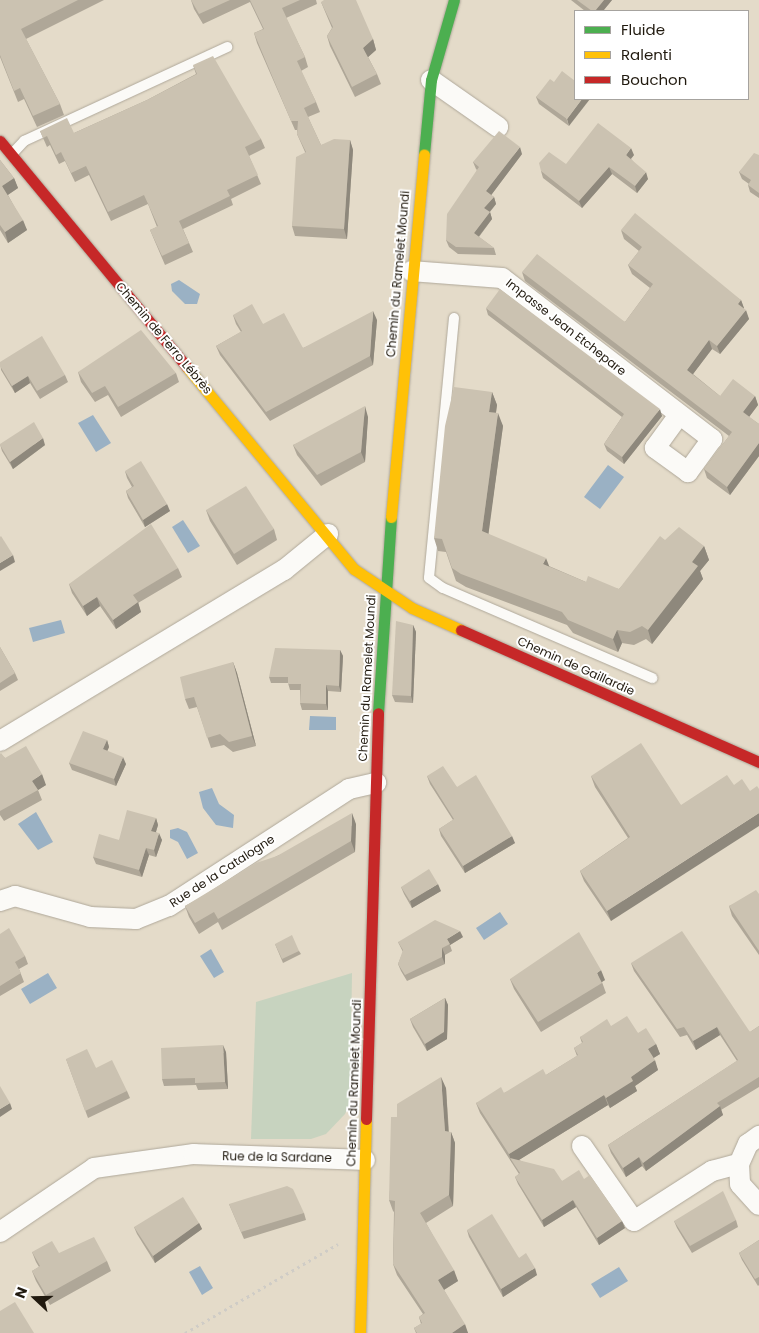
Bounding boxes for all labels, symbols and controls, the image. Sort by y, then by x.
legend [574,10,749,100]
text: Fluide [621,19,665,40]
text: Ralenti [621,44,672,65]
text: Bouchon [621,69,687,90]
street label: Chemin du Ramelet Moundi [384,190,412,358]
street label: Impasse Jean Etchepare [503,276,629,378]
street label: Chemin de Ferro Lébrès [113,279,215,397]
street label: Chemin du Ramelet Moundi [355,594,379,762]
street label: Chemin de Gaillardie [515,634,637,698]
street label: Rue de la Catalogne [167,832,277,910]
street label: Chemin du Ramelet Moundi [344,999,364,1167]
street label: Rue de la Sardane [222,1149,332,1165]
north arrow [10,1273,60,1323]
text: N [10,1284,32,1301]

